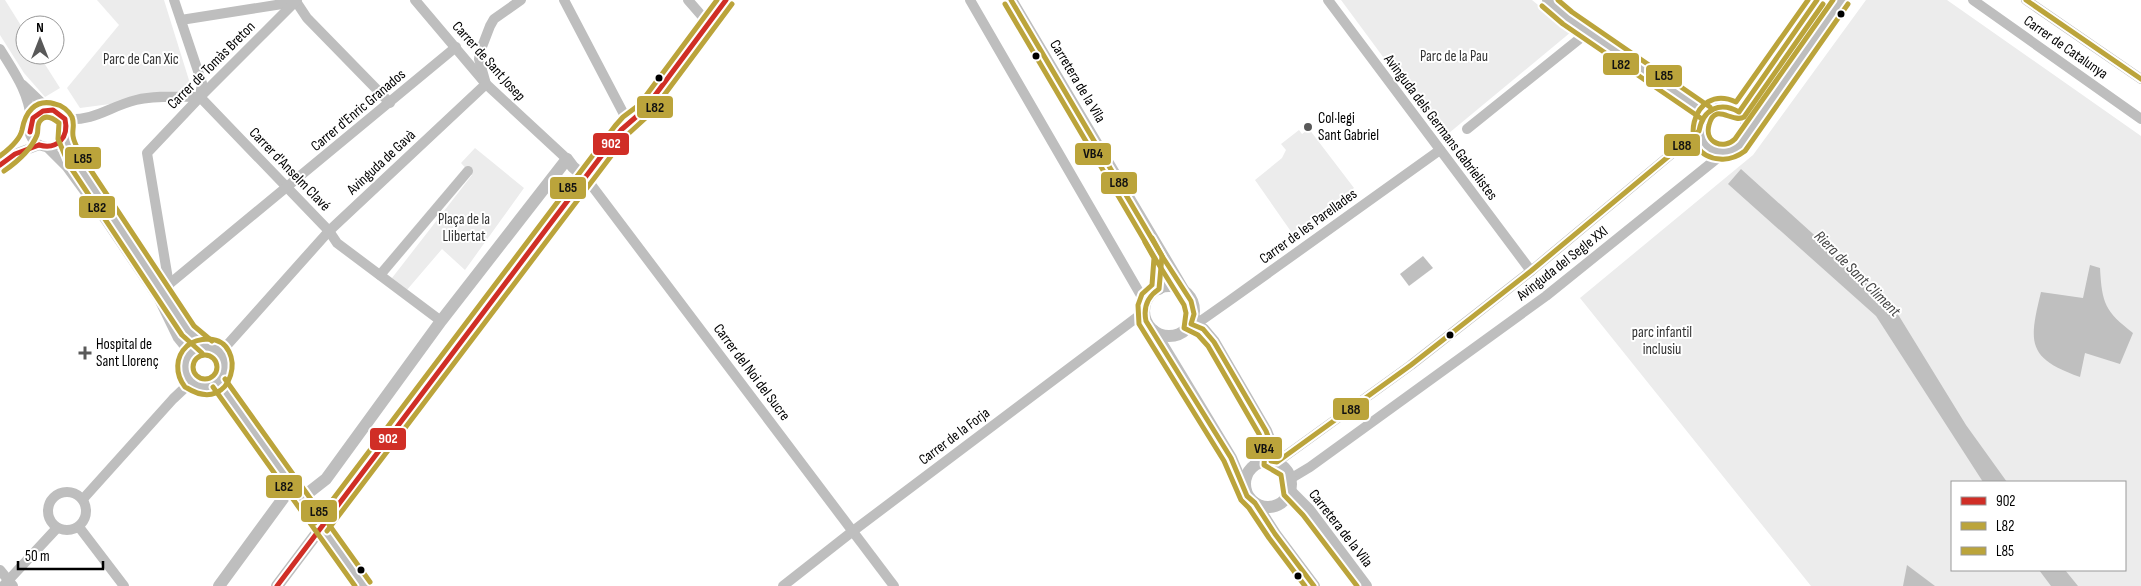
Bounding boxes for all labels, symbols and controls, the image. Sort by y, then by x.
unlabelled marker [1836,9,1846,19]
street label: Carrer de Catalunya [2020,11,2112,84]
north arrow [15,15,65,65]
street label: Carrer de Tomàs Breton [163,17,259,113]
street label: Carrer de Sant Josep [448,17,530,105]
text: N [36,19,44,36]
street label: Carretera de la Vila [1045,36,1110,126]
park label: Parc de la Pau [1420,47,1488,66]
park label: Parc de Can Xic [103,50,179,69]
street label: Avinguda dels Germans Gabrielistes [1379,50,1502,204]
unlabelled marker [1031,51,1041,61]
line badge: L82 [1602,52,1640,76]
text: L82 [1612,56,1630,73]
line badge: L85 [1645,64,1683,88]
street label: Carrer d'Enric Granados [307,65,410,156]
text: L85 [1655,67,1673,84]
unlabelled marker [654,73,664,83]
line badge: L82 [636,95,674,119]
text: L82 [646,99,664,116]
place label: Col·legi Sant Gabriel [1318,109,1379,145]
marker: Col·legi Sant Gabriel [1302,121,1314,133]
street label: Carrer d'Anselm Clavé [245,123,334,215]
street label: Avinguda de Gavà [342,126,420,200]
line badge: 902 [592,132,630,156]
line badge: L88 [1663,133,1701,157]
text: 902 [601,135,621,152]
text: L88 [1673,137,1692,154]
line badge: VB4 [1074,142,1112,166]
text: VB4 [1083,145,1104,162]
line badge: L85 [64,146,102,170]
text: L85 [74,150,92,167]
line badge: L88 [1100,171,1138,195]
text: L88 [1110,174,1129,191]
line badge: L85 [549,176,587,200]
text: L85 [559,179,577,196]
street label: Carrer de les Parellades [1256,185,1361,268]
line badge: L82 [78,195,116,219]
text: L82 [88,199,106,216]
park label: Plaça de la Llibertat [438,210,490,246]
street label: Avinguda del Segle XXI [1512,222,1612,306]
water label: Riera de Sant Climent [1810,227,1905,322]
street label: Carrer del Noi del Sucre [709,320,794,425]
park label: parc infantil inclusiu [1632,323,1692,359]
unlabelled marker [1445,330,1455,340]
place label: Hospital de Sant Llorenç [96,335,159,371]
marker: Hospital de Sant Llorenç [78,346,92,360]
line badge: L88 [1332,397,1370,421]
text: L88 [1342,401,1361,418]
street label: Carrer de la Forja [915,403,994,469]
line badge: 902 [369,427,407,451]
text: 902 [378,430,398,447]
line badge: VB4 [1245,436,1283,460]
text: VB4 [1254,440,1275,457]
line badge: L82 [265,474,303,499]
text: L82 [275,478,293,495]
legend [1951,481,2126,571]
street label: Carretera de la Vila [1304,486,1377,571]
text: 902 [1996,492,2016,511]
line badge: L85 [300,499,338,523]
text: L85 [310,503,328,520]
text: L82 [1996,517,2015,536]
scale bar [18,538,102,570]
text: L85 [1996,542,2014,561]
text: 50 m [25,547,50,566]
unlabelled marker [356,565,366,575]
unlabelled marker [1293,571,1303,581]

